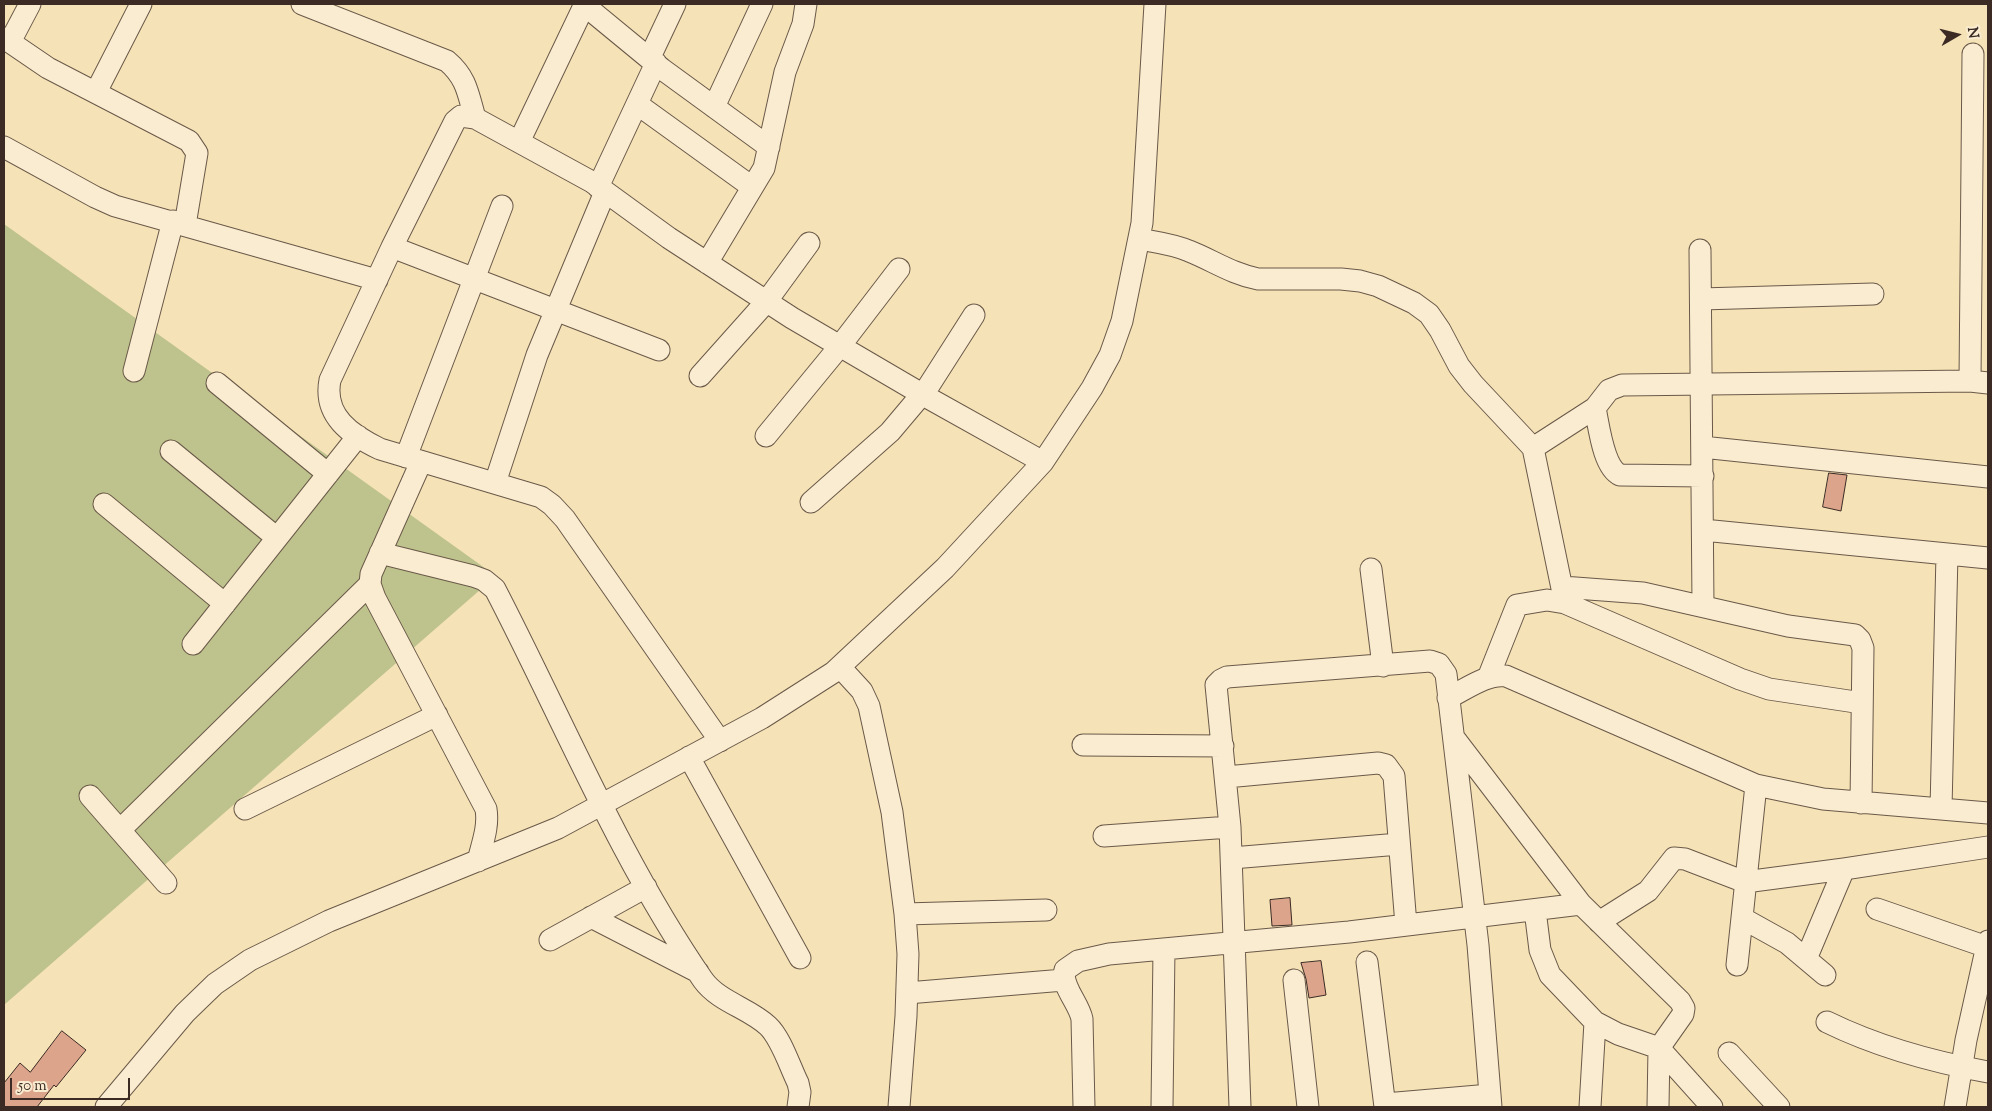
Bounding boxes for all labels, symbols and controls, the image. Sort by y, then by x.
north arrow [1932,10,1982,60]
text: N [1961,26,1983,40]
scale bar [12,1068,132,1100]
text: 50 m [18,1076,47,1097]

